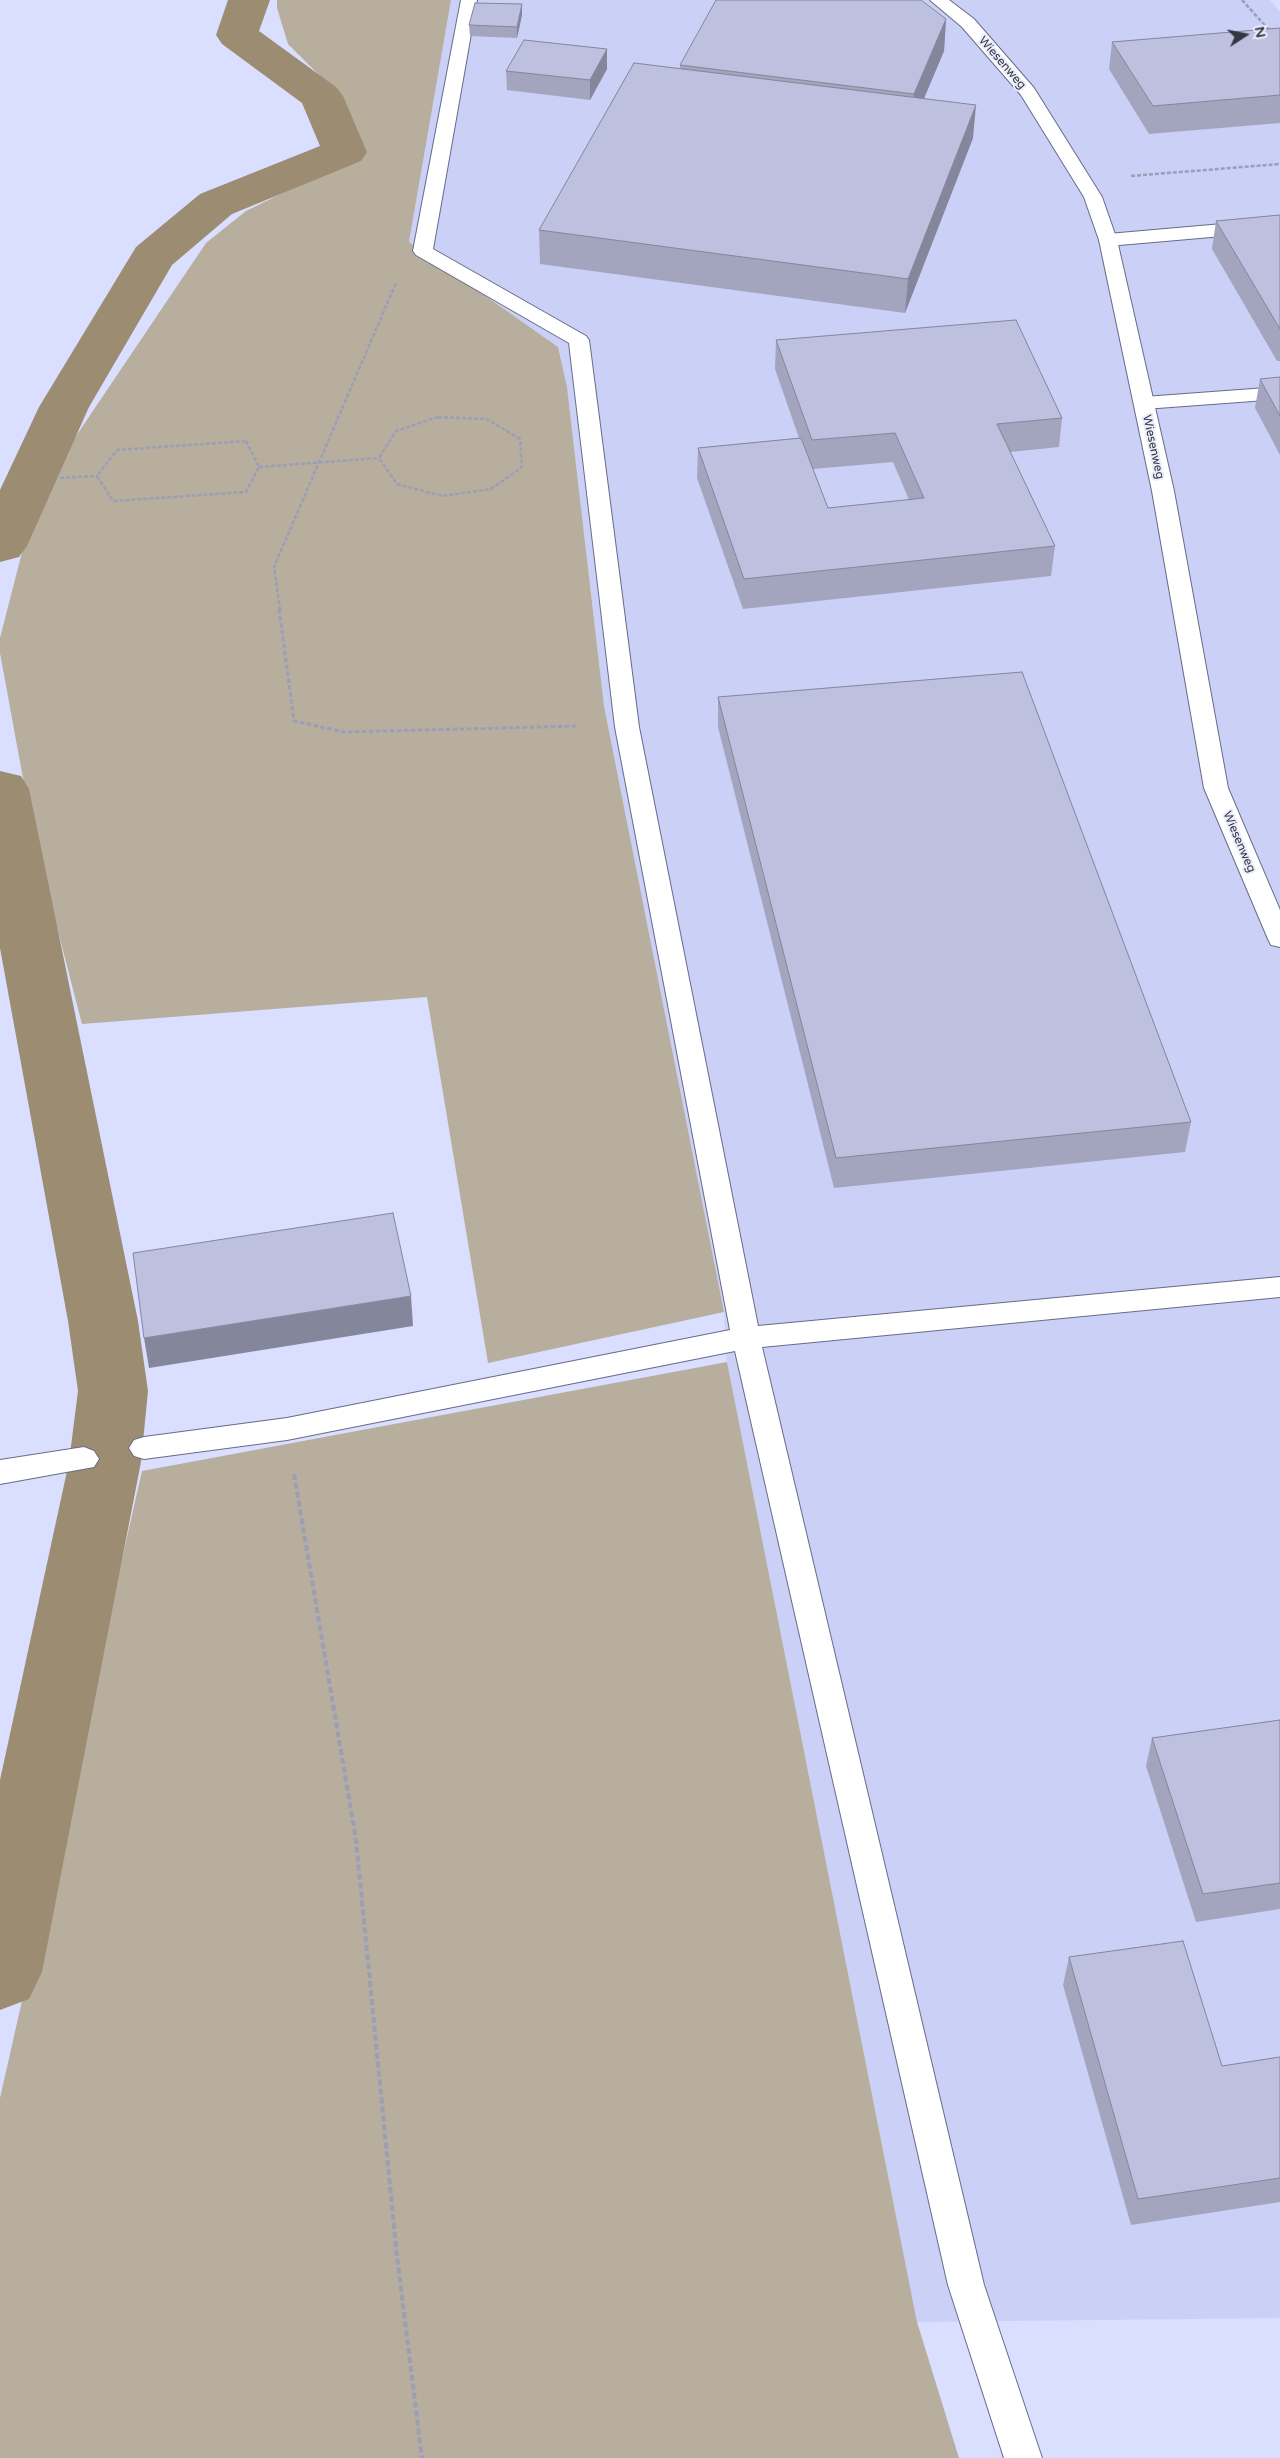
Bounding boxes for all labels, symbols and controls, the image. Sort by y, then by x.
north arrow [1220,10,1270,60]
text: N [1251,25,1270,39]
street label: Wiesenweg [975,34,1029,92]
street label: Wiesenweg [1139,414,1167,480]
street label: Wiesenweg [1220,809,1258,875]

